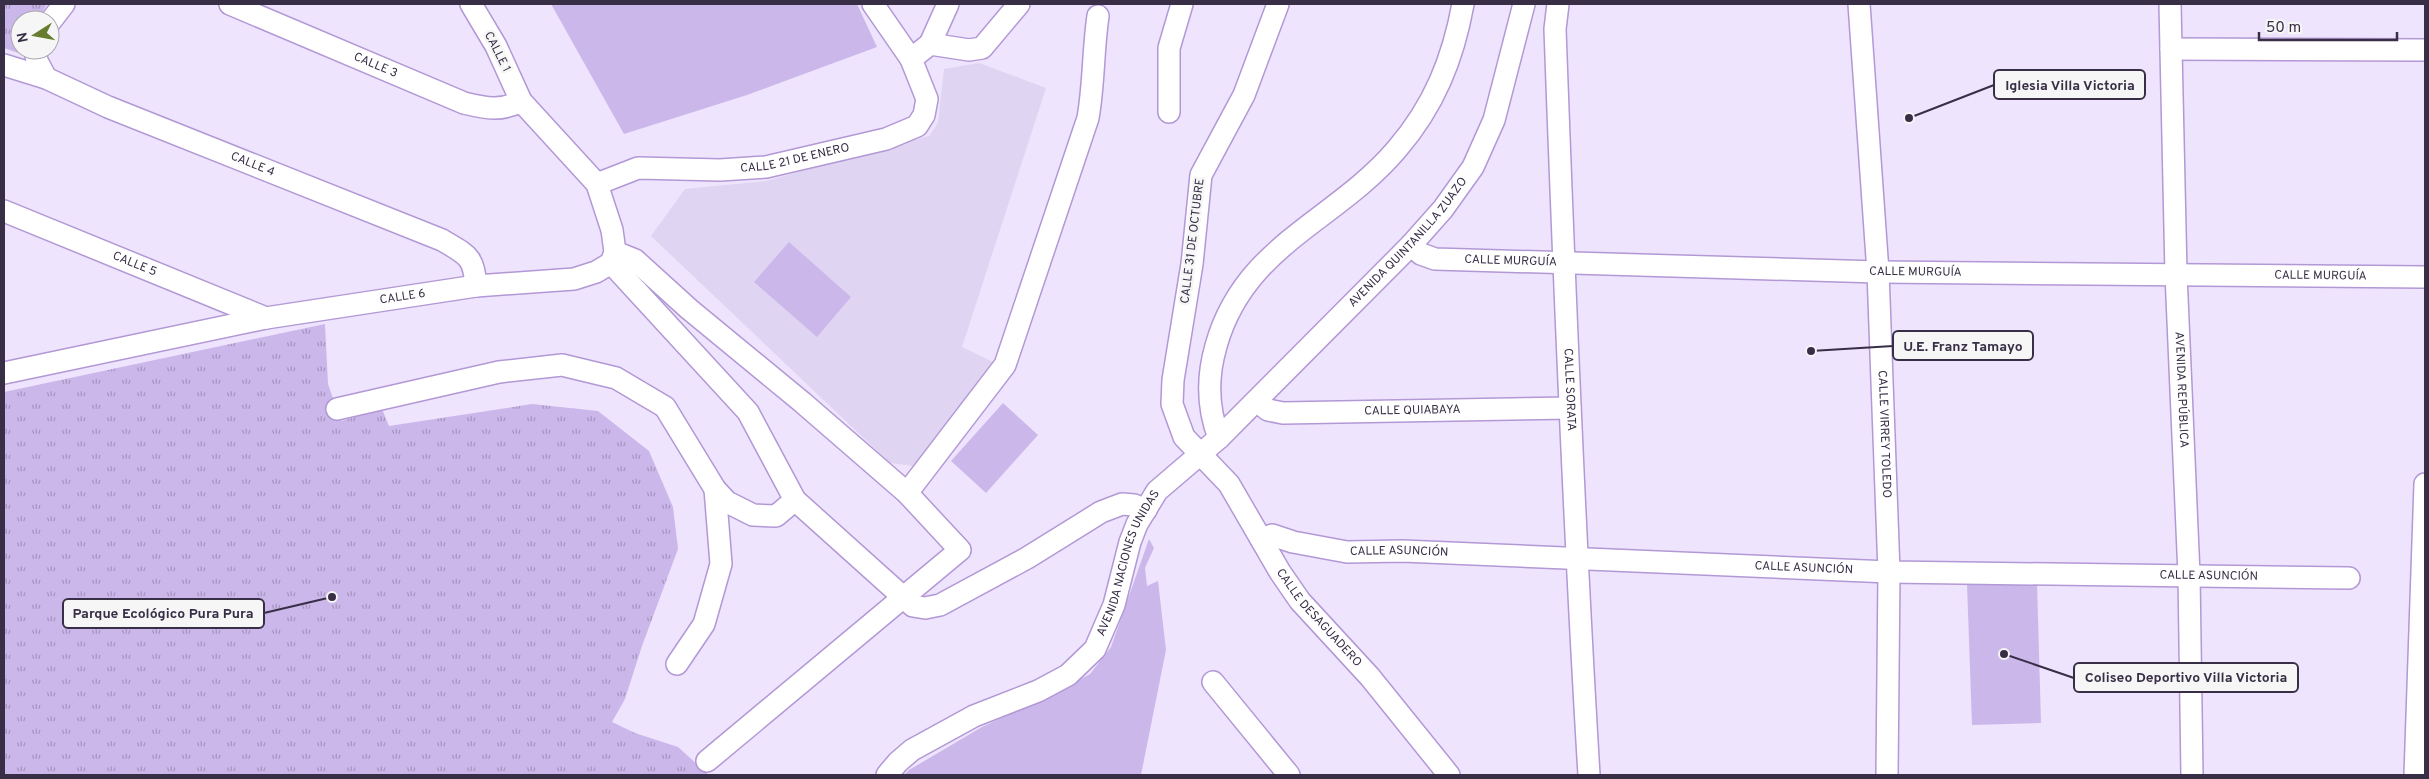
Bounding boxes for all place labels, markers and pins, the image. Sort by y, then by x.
callout: Iglesia Villa Victoria [1994,70,2145,99]
callout: U.E. Franz Tamayo [1893,331,2033,360]
callout: Parque Ecológico Pura Pura [63,599,264,628]
callout: Coliseo Deportivo Villa Victoria [2074,663,2298,692]

